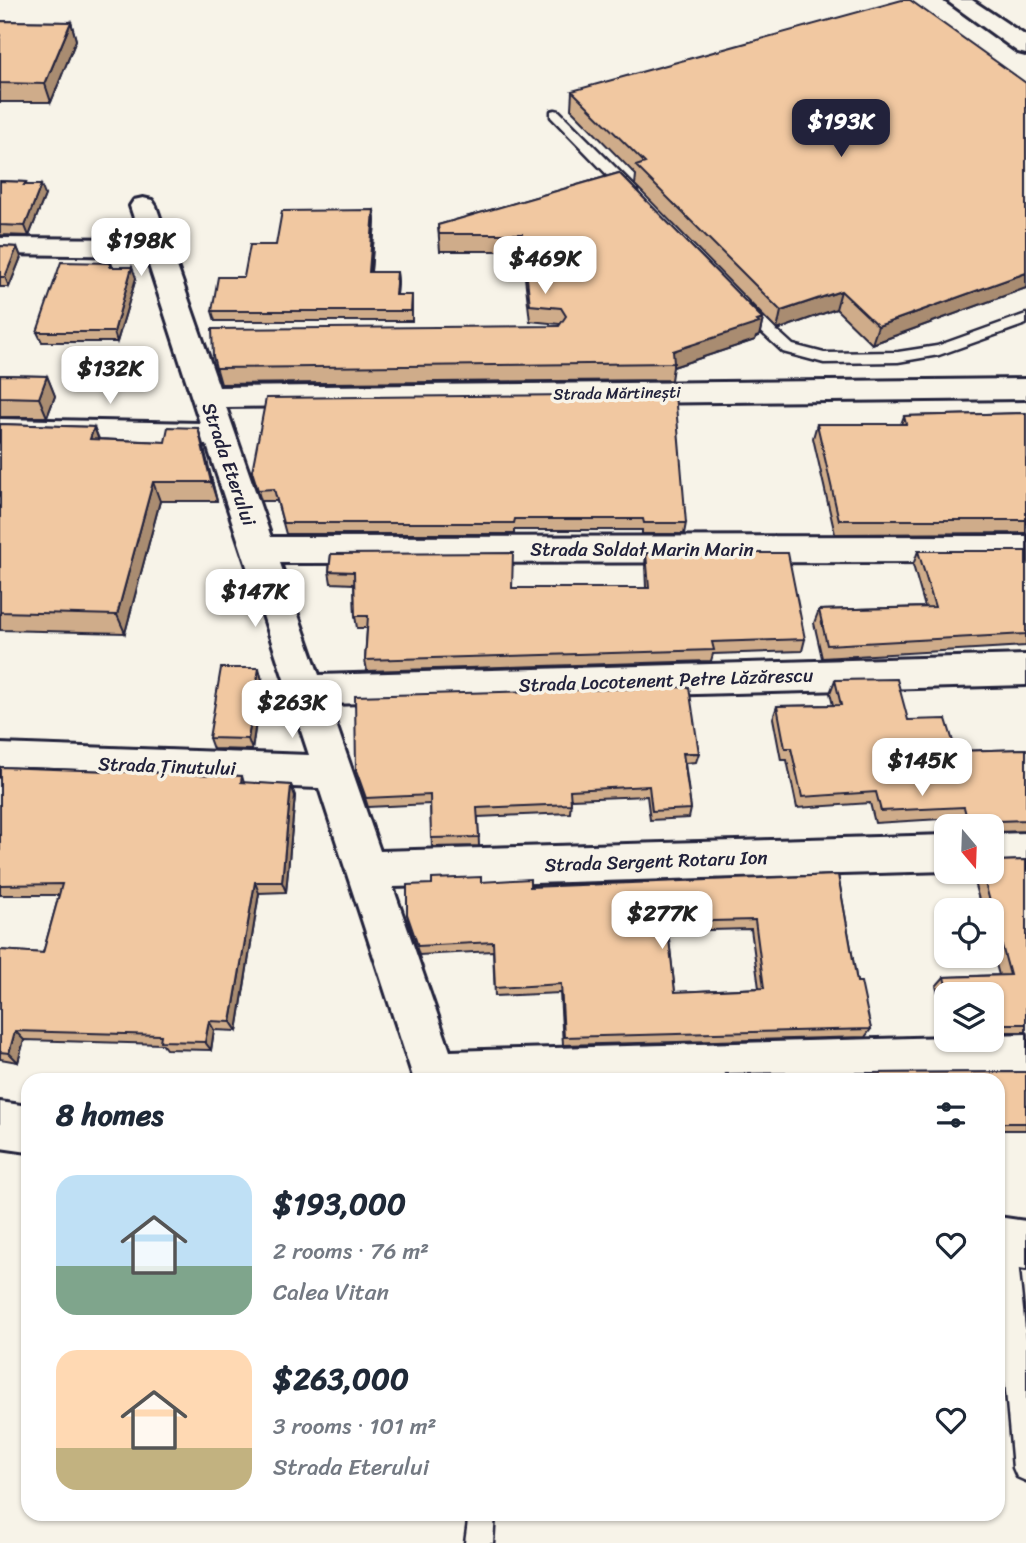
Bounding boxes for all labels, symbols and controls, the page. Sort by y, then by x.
pin: $193K [792,100,890,159]
text: $193K [808,101,874,142]
pin: $198K [92,218,190,278]
text: $198K [107,220,175,261]
pin: $469K [496,236,594,296]
text: $469K [509,238,581,279]
pin: $132K [61,346,159,406]
text: $132K [77,348,143,389]
street label: Strada Mărtinești [553,377,681,409]
street label: Strada Eterului [192,398,266,531]
street label: Strada Soldat Marin Marin [530,533,754,566]
pin: $147K [206,570,304,629]
text: $147K [222,571,288,612]
street label: Strada Locotenent Petre Lăzărescu [518,658,814,702]
pin: $263K [243,680,341,740]
text: $263K [258,682,326,723]
pin: $145K [873,738,971,798]
text: $145K [888,740,956,781]
street label: Strada Ținutului [98,747,237,785]
north arrow [934,814,1004,884]
map controls [934,814,1004,1052]
street label: Strada Sergent Rotaru Ion [544,841,768,881]
pin: $277K [613,892,711,951]
text: $277K [628,893,697,934]
button: locate [934,898,1004,968]
button: layers [934,982,1004,1052]
text: 8 homes [56,1088,164,1142]
icon: filters [932,1096,970,1134]
text: $193,000 [273,1177,406,1231]
icon: home [112,1203,196,1287]
icon: heart [932,1226,970,1264]
text: 2 rooms · 76 m² [273,1231,429,1272]
text: Calea Vitan [273,1272,389,1313]
text: $263,000 [273,1352,409,1406]
icon: home [112,1378,196,1462]
icon: heart [932,1401,970,1439]
text: 3 rooms · 101 m² [273,1406,437,1447]
text: Strada Eterului [273,1447,429,1488]

